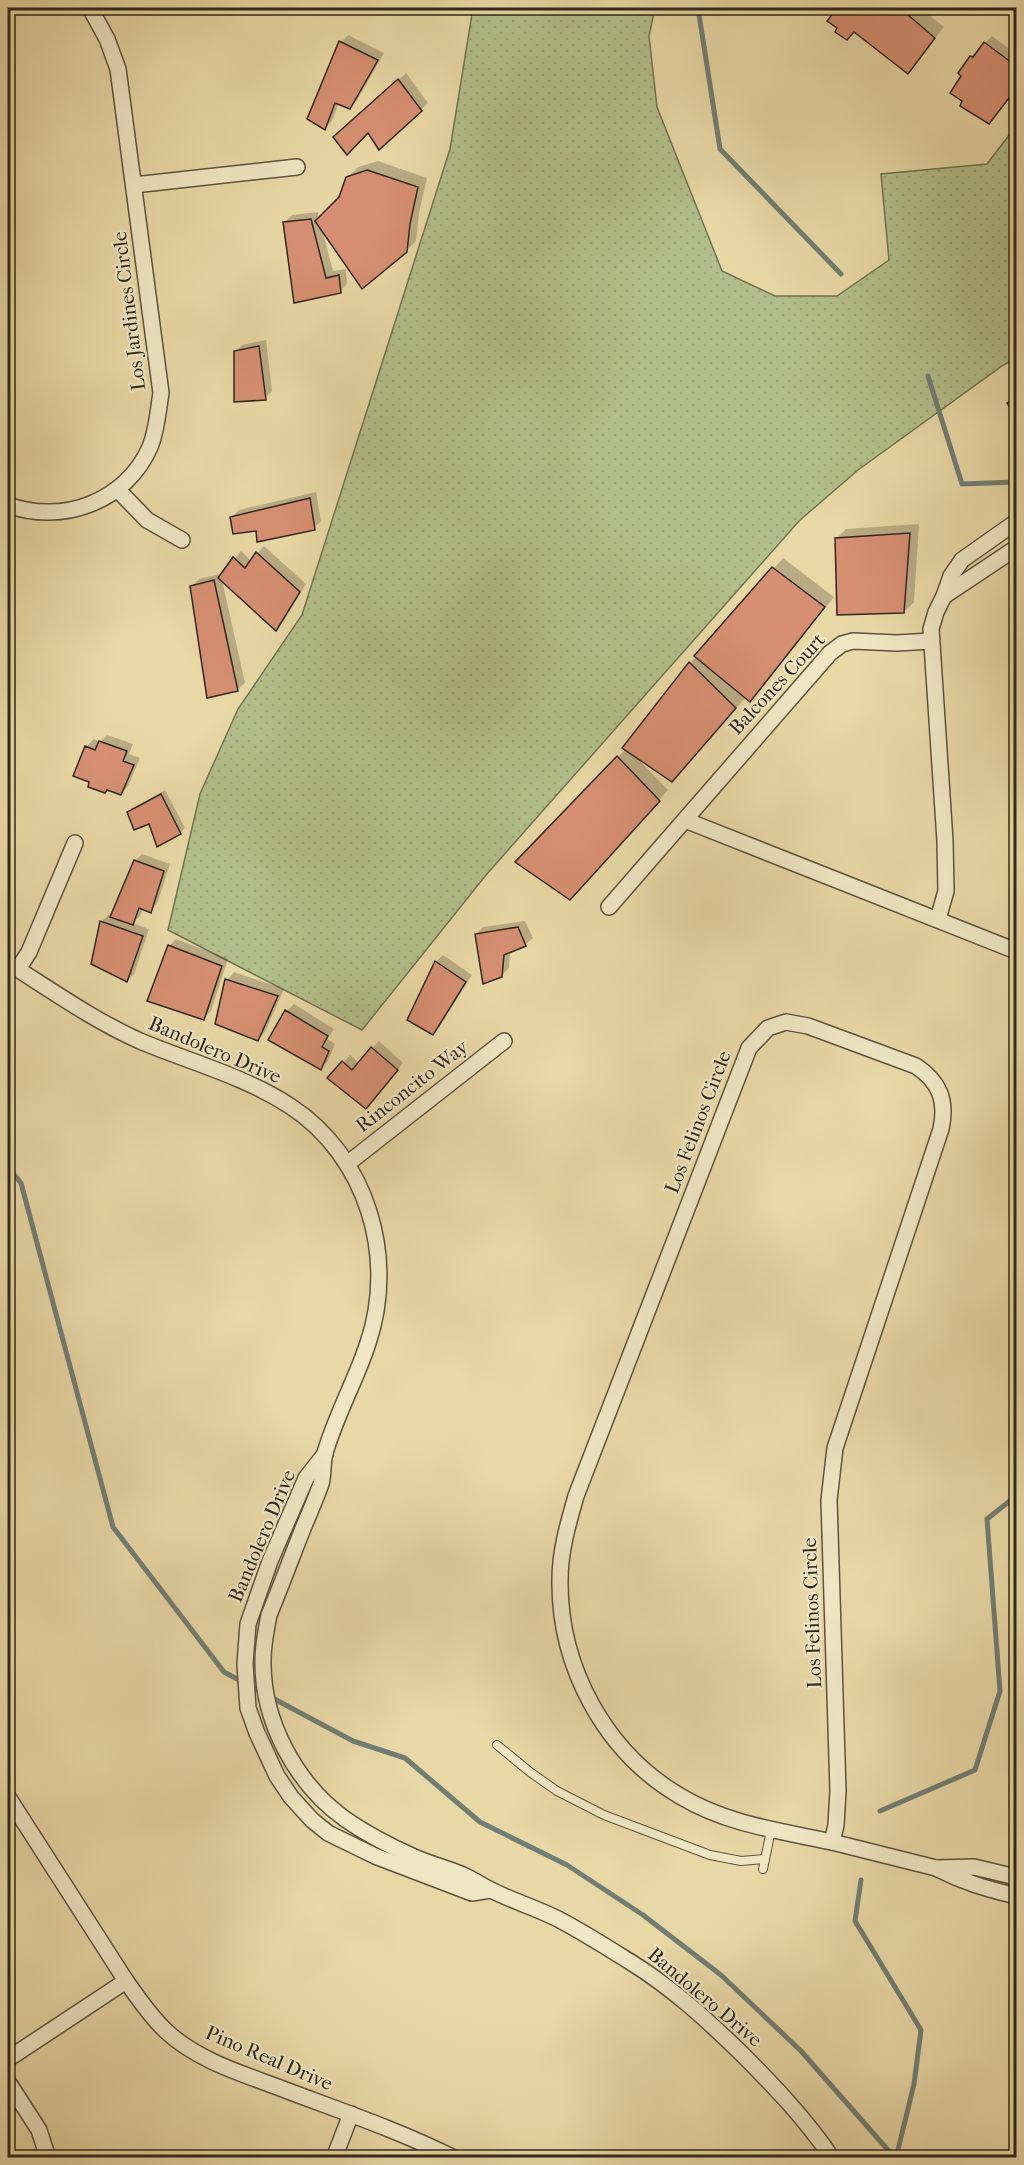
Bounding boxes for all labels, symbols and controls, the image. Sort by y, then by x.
street label: Los Jardines Circle [108,230,150,392]
street label: Balcones Court [724,629,830,739]
street label: Bandolero Drive [145,1012,285,1088]
street label: Rinconcito Way [351,1034,474,1137]
street label: Los Felinos Circle [660,1047,736,1197]
street label: Bandolero Drive [224,1466,300,1606]
street label: Los Felinos Circle [798,1537,826,1689]
street label: Bandolero Drive [643,1943,767,2051]
street label: Pino Real Drive [202,2021,336,2095]

